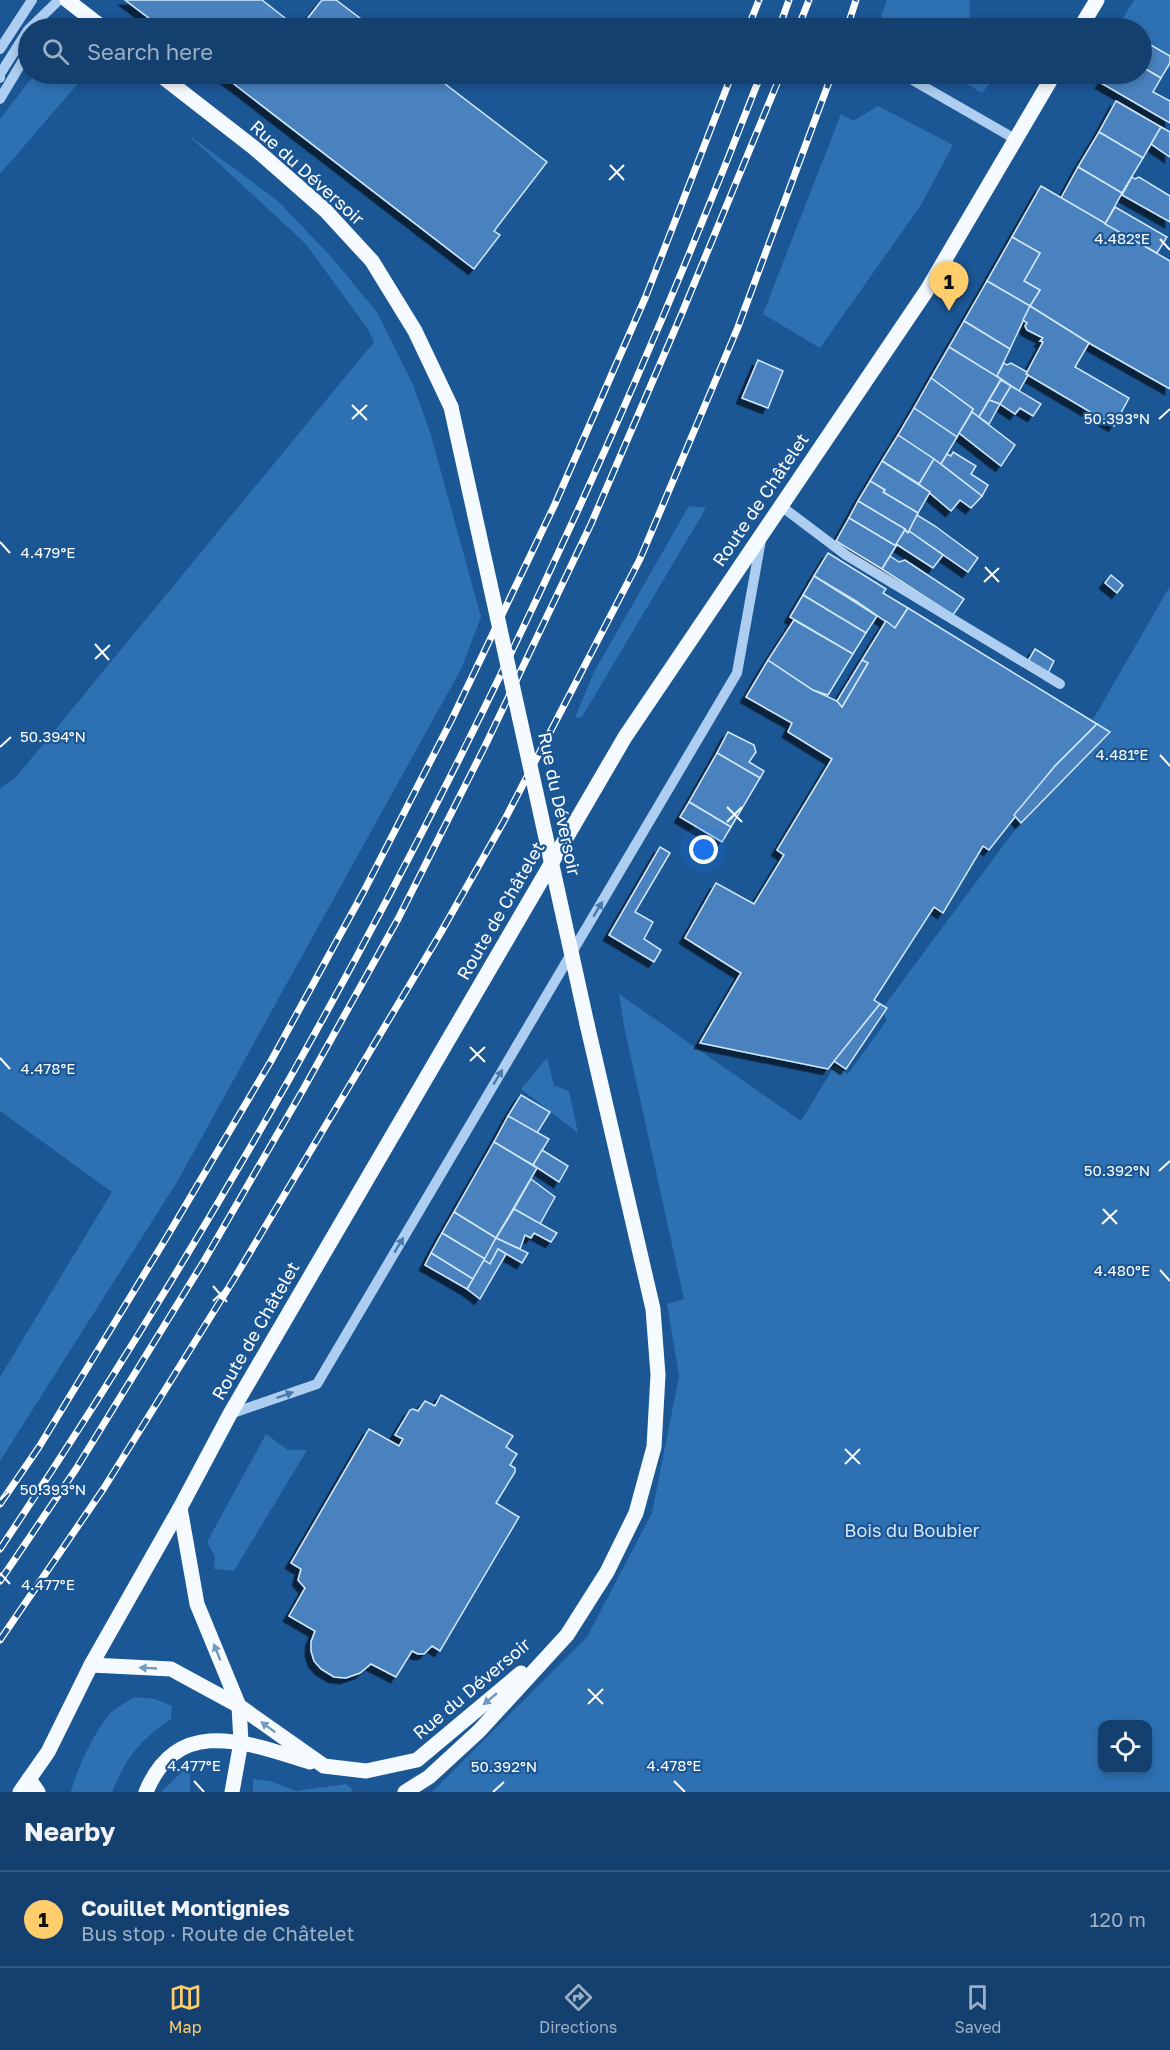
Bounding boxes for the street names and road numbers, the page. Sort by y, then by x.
street label: Rue du Déversoir [246,115,369,229]
street label: Route de Châtelet [707,429,813,570]
street label: Rue du Déversoir [534,730,586,878]
street label: Route de Châtelet [452,837,549,984]
street label: Route de Châtelet [207,1257,304,1404]
street label: Rue du Déversoir [408,1633,534,1744]

